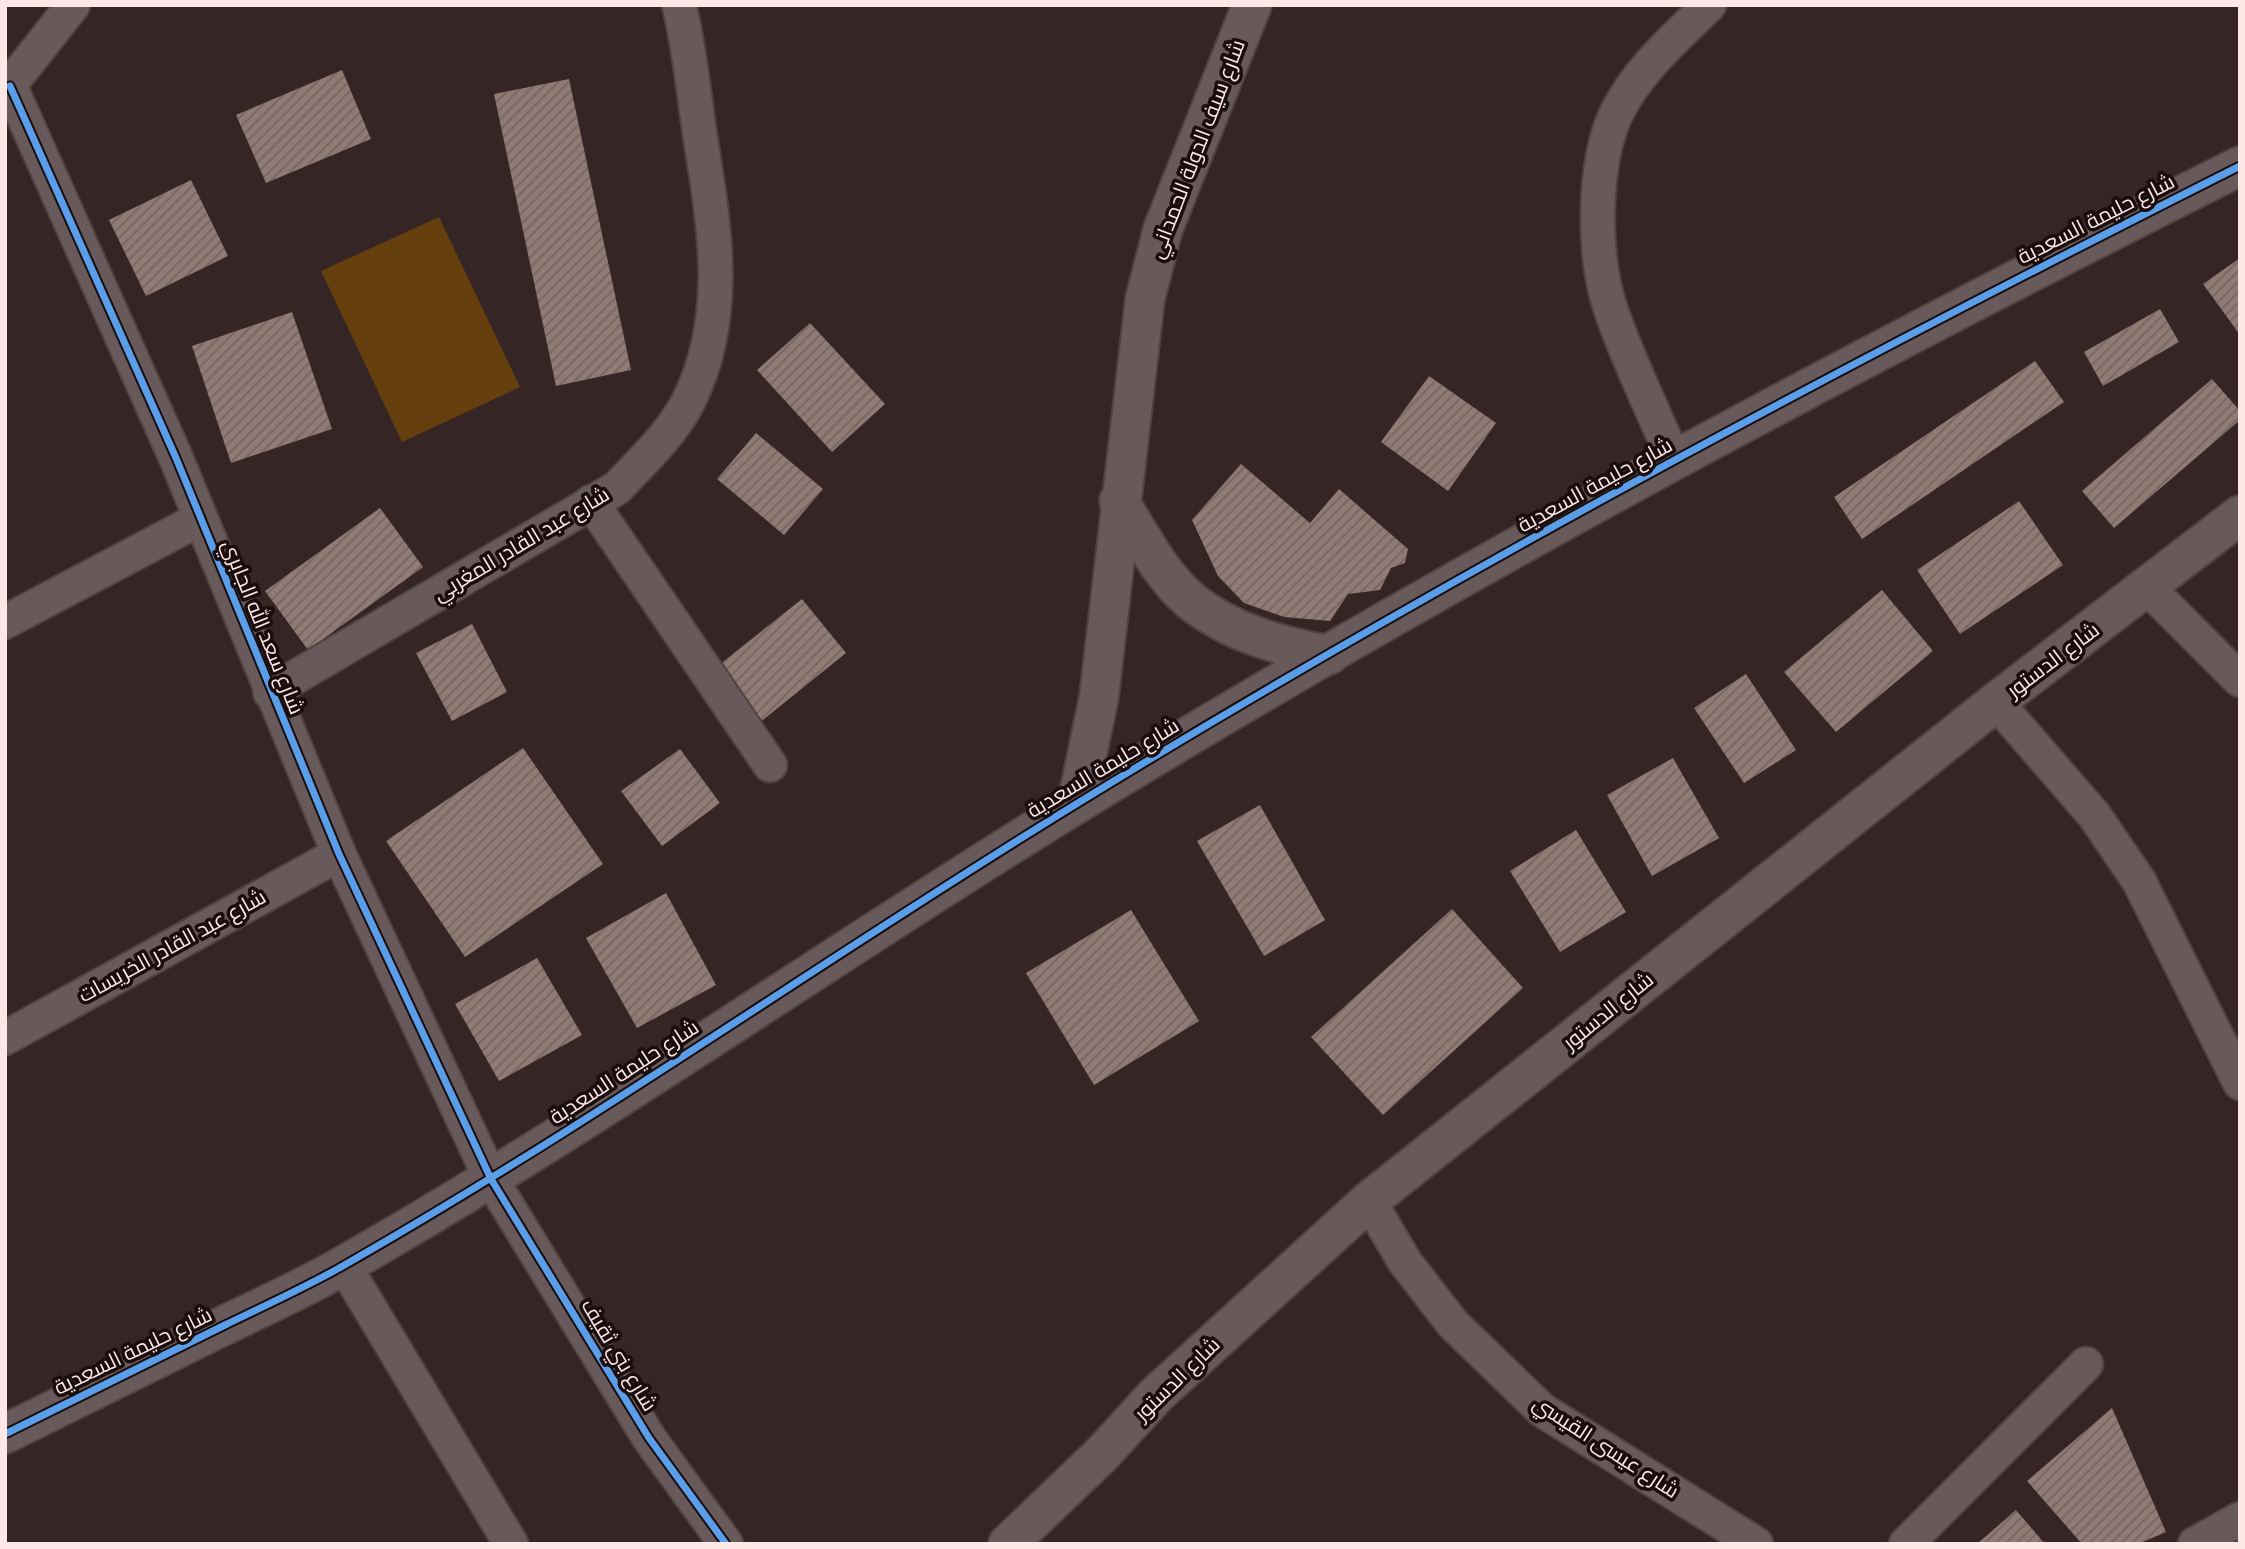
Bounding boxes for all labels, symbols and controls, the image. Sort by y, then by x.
street label: شارع سيف الدولة الحمداني [1144,36,1254,263]
street label: شارع حليمة السعدية [2014,169,2179,271]
street label: شارع حليمة السعدية [1514,433,1677,539]
street label: شارع عبد القادر المغربي [429,482,615,610]
street label: شارع سعد الله الجابري [213,536,311,719]
street label: شارع الدستور [2001,618,2105,705]
street label: شارع حليمة السعدية [1023,713,1184,824]
street label: شارع عبد القادر الخريسات [74,885,271,1009]
street label: شارع الدستور [1557,967,1659,1057]
street label: شارع حليمة السعدية [545,1015,704,1131]
street label: شارع بني ثقيف [573,1295,662,1418]
street label: شارع حليمة السعدية [50,1302,217,1401]
street label: شارع الدستور [1129,1332,1226,1428]
street label: شارع عيسى القيسي [1527,1391,1683,1506]

